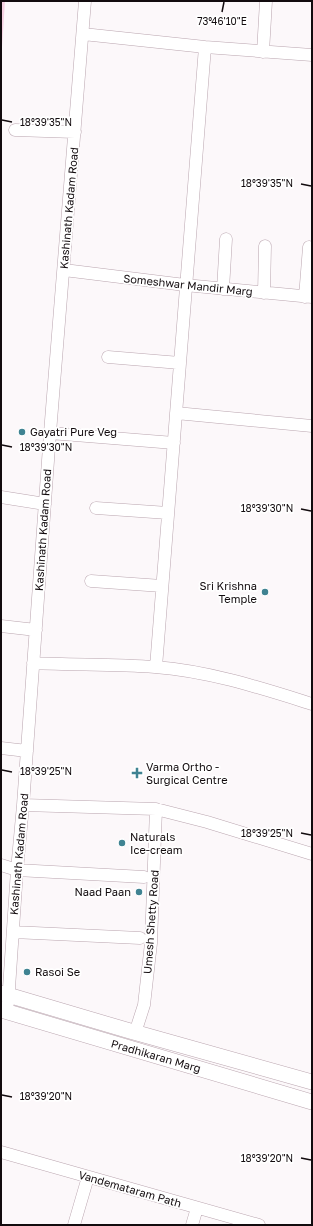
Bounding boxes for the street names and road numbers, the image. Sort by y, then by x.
street label: Kashinath Kadam Road [57,147,80,269]
street label: Someshwar Mandir Marg [123,271,253,298]
street label: Kashinath Kadam Road [32,469,53,591]
street label: Kashinath Kadam Road [7,793,30,915]
street label: Umesh Shetty Road [140,869,161,975]
street label: Pradhikaran Marg [110,1036,203,1075]
street label: Vandemataram Path [77,1168,183,1209]

